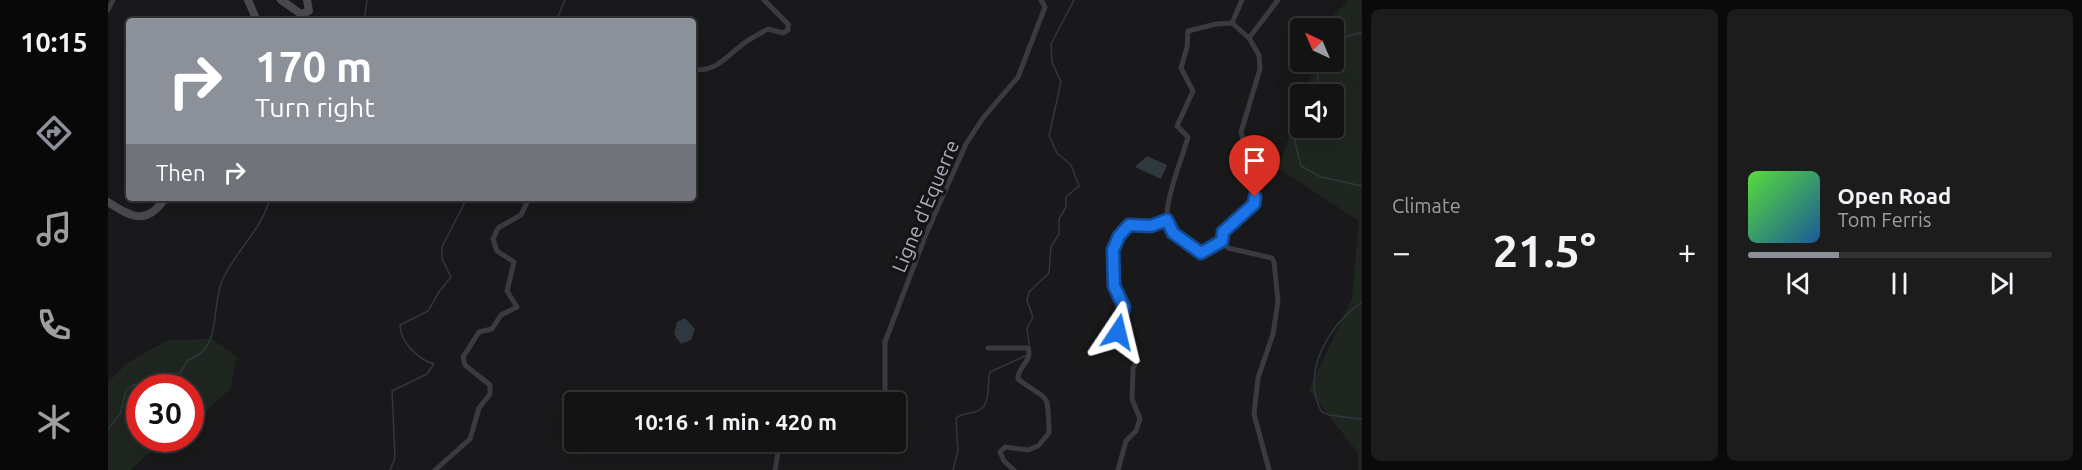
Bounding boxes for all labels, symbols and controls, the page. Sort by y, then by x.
north arrow [1290,18,1344,72]
map controls [1290,18,1344,138]
text: 10:15 [20,27,88,57]
icon: right [156,42,234,120]
text: 170 m [255,43,372,90]
button: sound [1290,84,1344,138]
text: Turn right [255,92,375,122]
icon: directions [33,112,75,154]
pin [1229,135,1280,197]
street label: Ligne d'Equerre [887,136,963,276]
icon: arrive [1238,144,1271,177]
icon: right [218,156,251,189]
text: Then [156,160,206,185]
text: Open Road [1838,183,1951,208]
text: Climate [1392,194,1461,217]
icon: music [33,208,75,250]
text: Tom Ferris [1838,208,1931,231]
text: 21.5° [1493,225,1596,276]
text: − [1392,233,1411,270]
text: + [1678,233,1696,270]
icon: previous [1782,267,1815,300]
icon: pause [1883,267,1916,300]
icon: next [1985,267,2018,300]
position arrow [1086,300,1150,364]
icon: phone [33,304,75,346]
speed limit sign: 30 [126,374,204,452]
icon: climate [33,401,75,443]
text: 10:16 · 1 min · 420 m [633,409,837,434]

